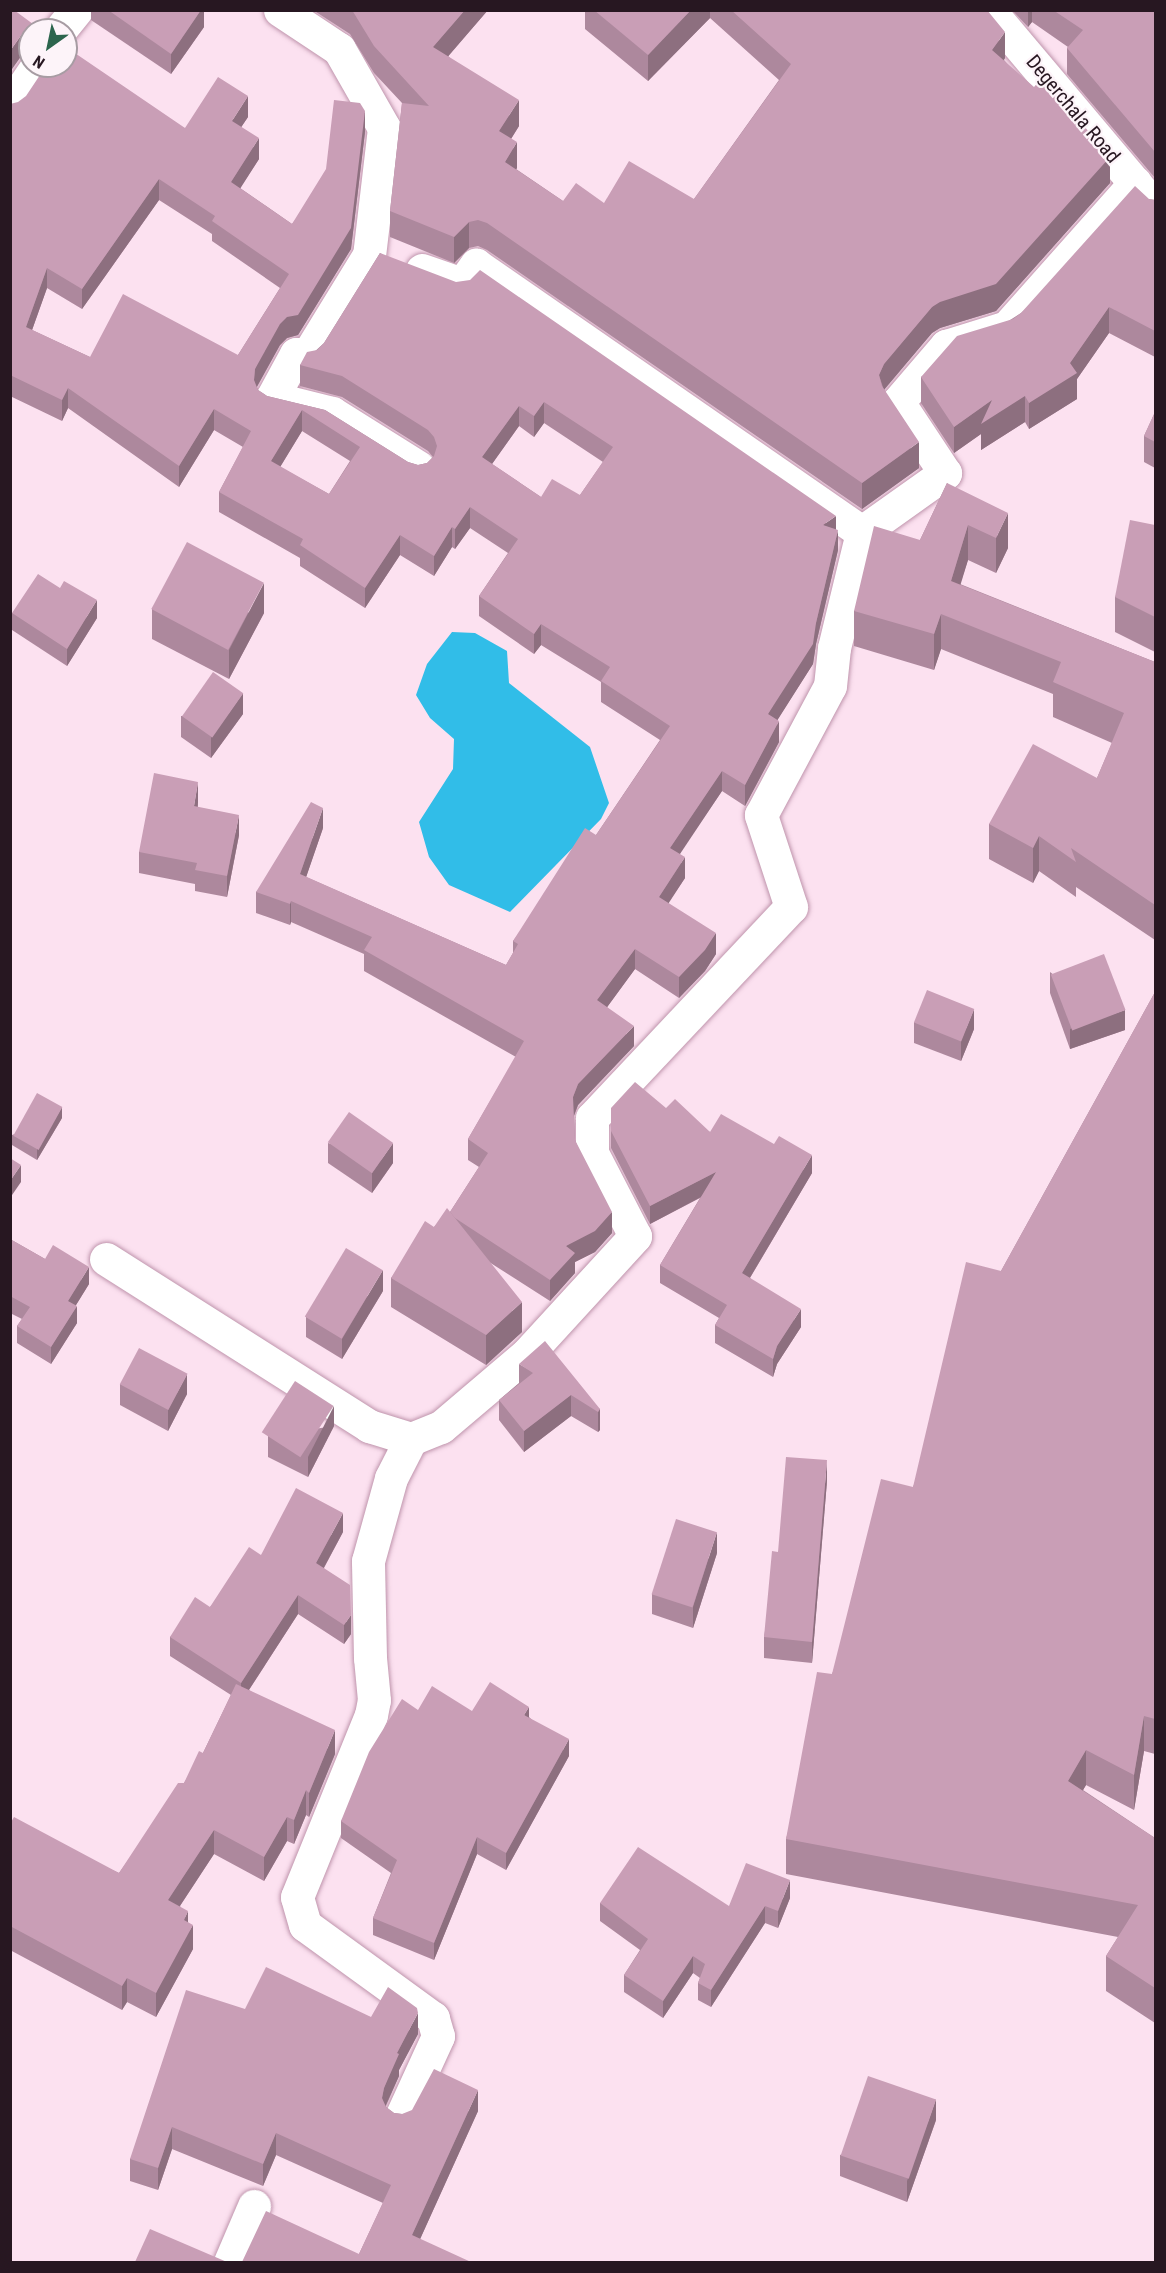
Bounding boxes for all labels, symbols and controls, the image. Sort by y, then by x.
north arrow [18,18,78,78]
street label: Degerchala Road [1021,50,1125,168]
text: N [30,51,48,72]

